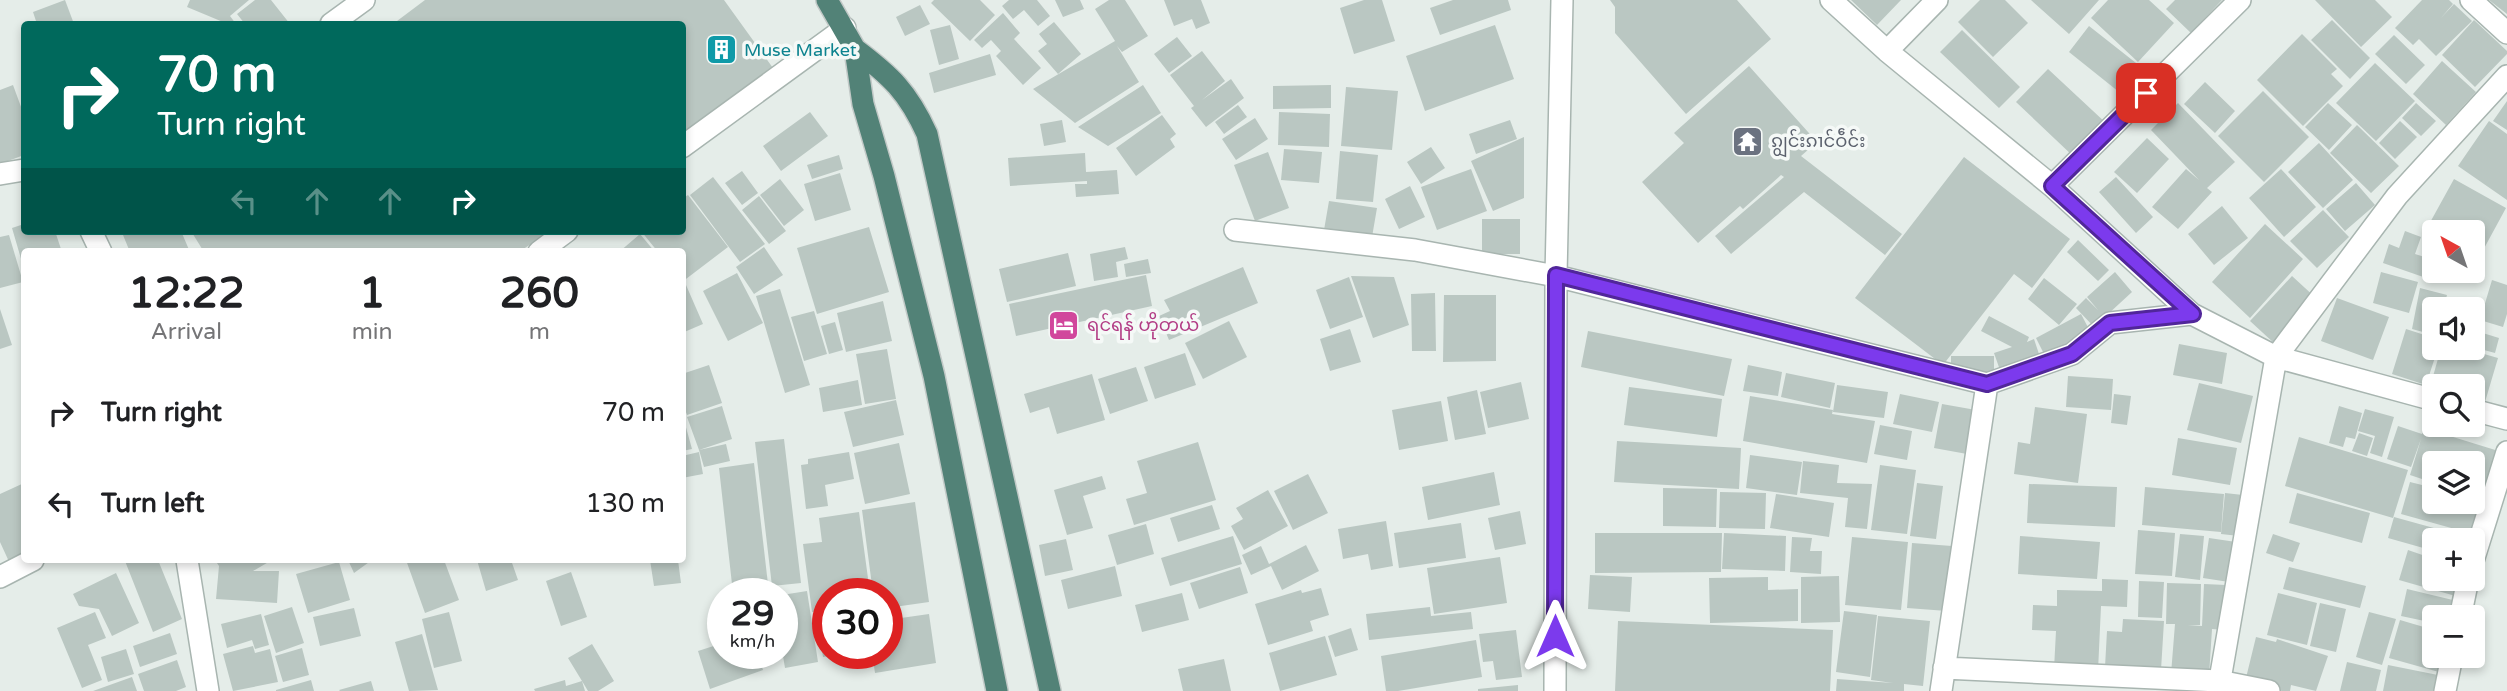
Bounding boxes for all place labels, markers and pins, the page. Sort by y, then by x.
building icon: Muse Market [704,33,738,67]
place label: Muse Market [744,39,857,61]
pin [2116,63,2176,123]
temple icon: ၵျွင်းၵၢင်ဝဵင်း [1731,124,1765,158]
place label: ၵျွင်းၵၢင်ဝဵင်း [1771,127,1865,158]
hotel icon: ရင်ရန် ဟိုတယ် [1047,308,1081,342]
place label: ရင်ရန် ဟိုတယ် [1087,311,1199,340]

